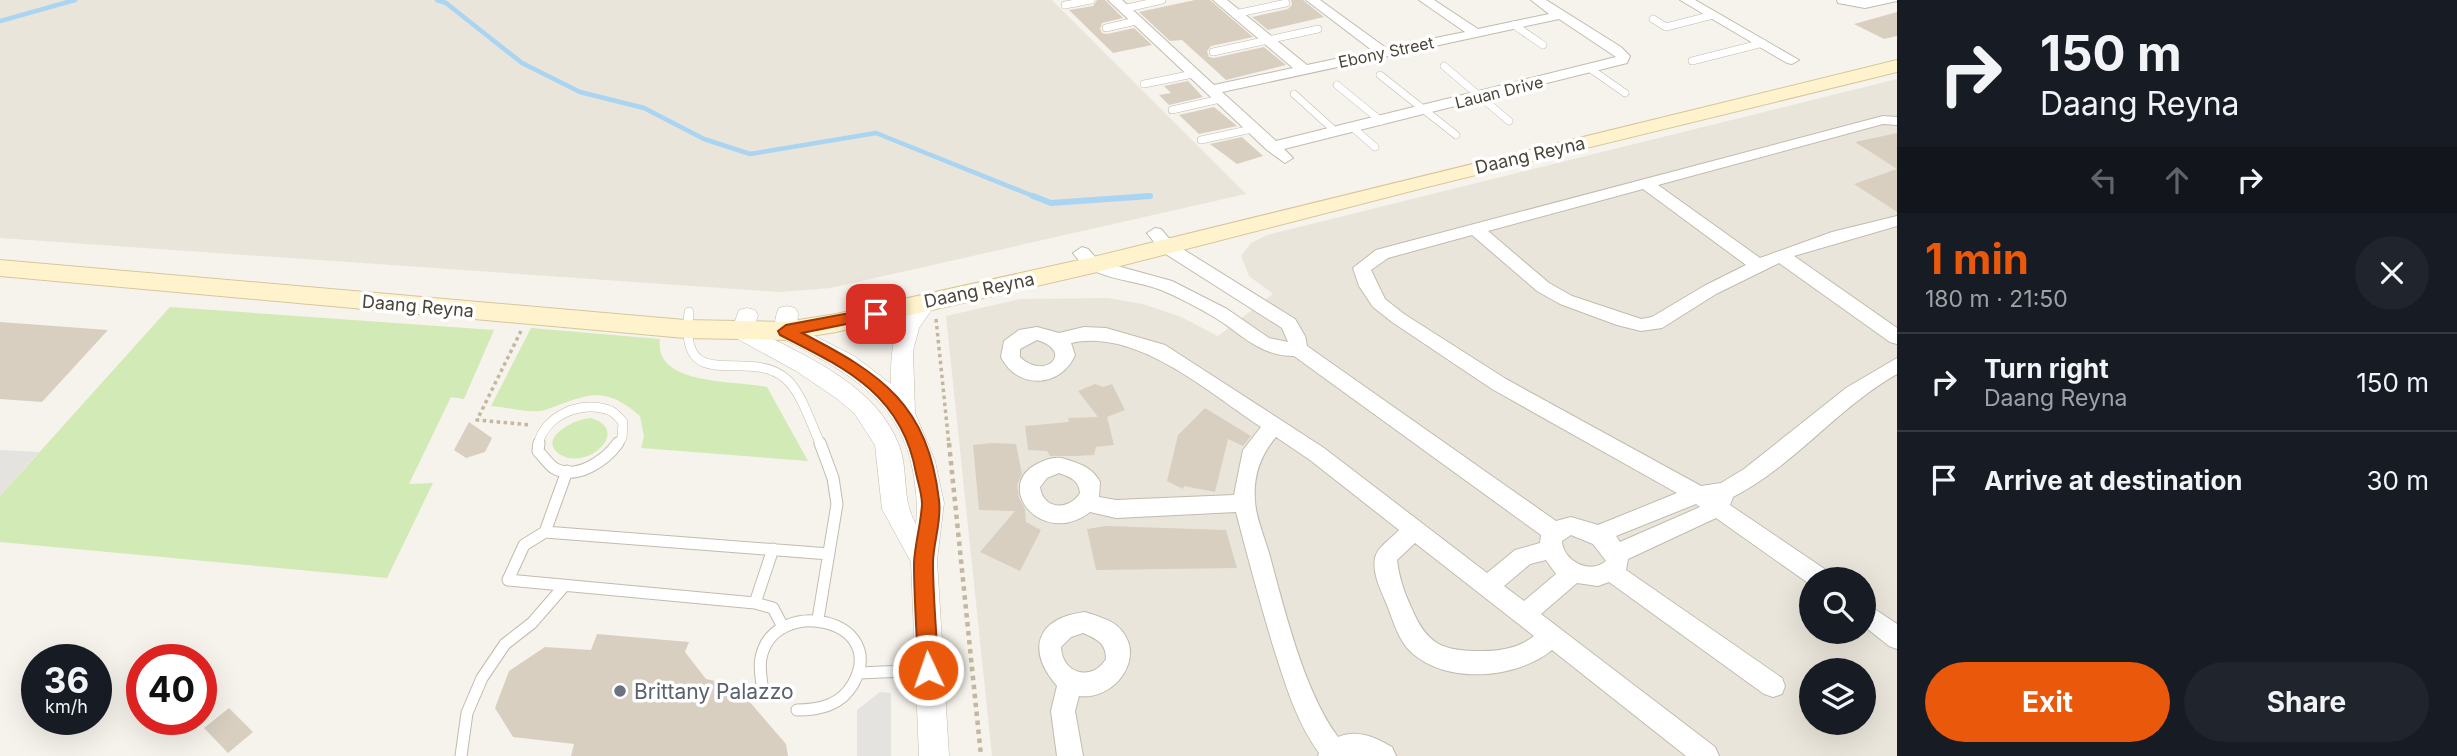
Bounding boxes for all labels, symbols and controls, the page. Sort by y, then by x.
text: 150 m [2040,24,2182,83]
icon: right [1925,28,2016,119]
street label: Ebony Street [1337,32,1435,72]
street label: Lauan Drive [1453,71,1545,113]
text: Daang Reyna [2040,84,2240,123]
street label: Daang Reyna [1473,132,1587,178]
icon: left [2085,161,2123,199]
icon: ahead [2158,161,2196,199]
icon: right [2231,161,2269,199]
text: 1 min [1925,233,2029,284]
button: close [2355,236,2429,310]
street label: Daang Reyna [922,268,1036,312]
pin [846,284,906,344]
text: 180 m · 21:50 [1925,285,2068,313]
street label: Daang Reyna [361,291,475,321]
icon: arrive [857,295,895,333]
text: Turn right [1984,353,2109,384]
icon: right [1925,363,1963,401]
text: 150 m [2356,367,2429,398]
text: Daang Reyna [1984,384,2127,412]
icon: arrive [1925,461,1963,499]
text: Arrive at destination [1984,465,2243,496]
text: 30 m [2366,465,2429,496]
map controls [1799,567,1876,735]
button: search [1799,567,1876,644]
position arrow [891,633,965,707]
speed limit sign: 40 [126,644,217,735]
button: layers [1799,658,1876,735]
text: 36 [44,659,89,701]
button: Exit [1925,662,2170,742]
button: Share [2184,662,2429,742]
place label: Brittany Palazzo [634,679,794,704]
marker: Brittany Palazzo [612,683,628,699]
text: km/h [45,696,88,717]

